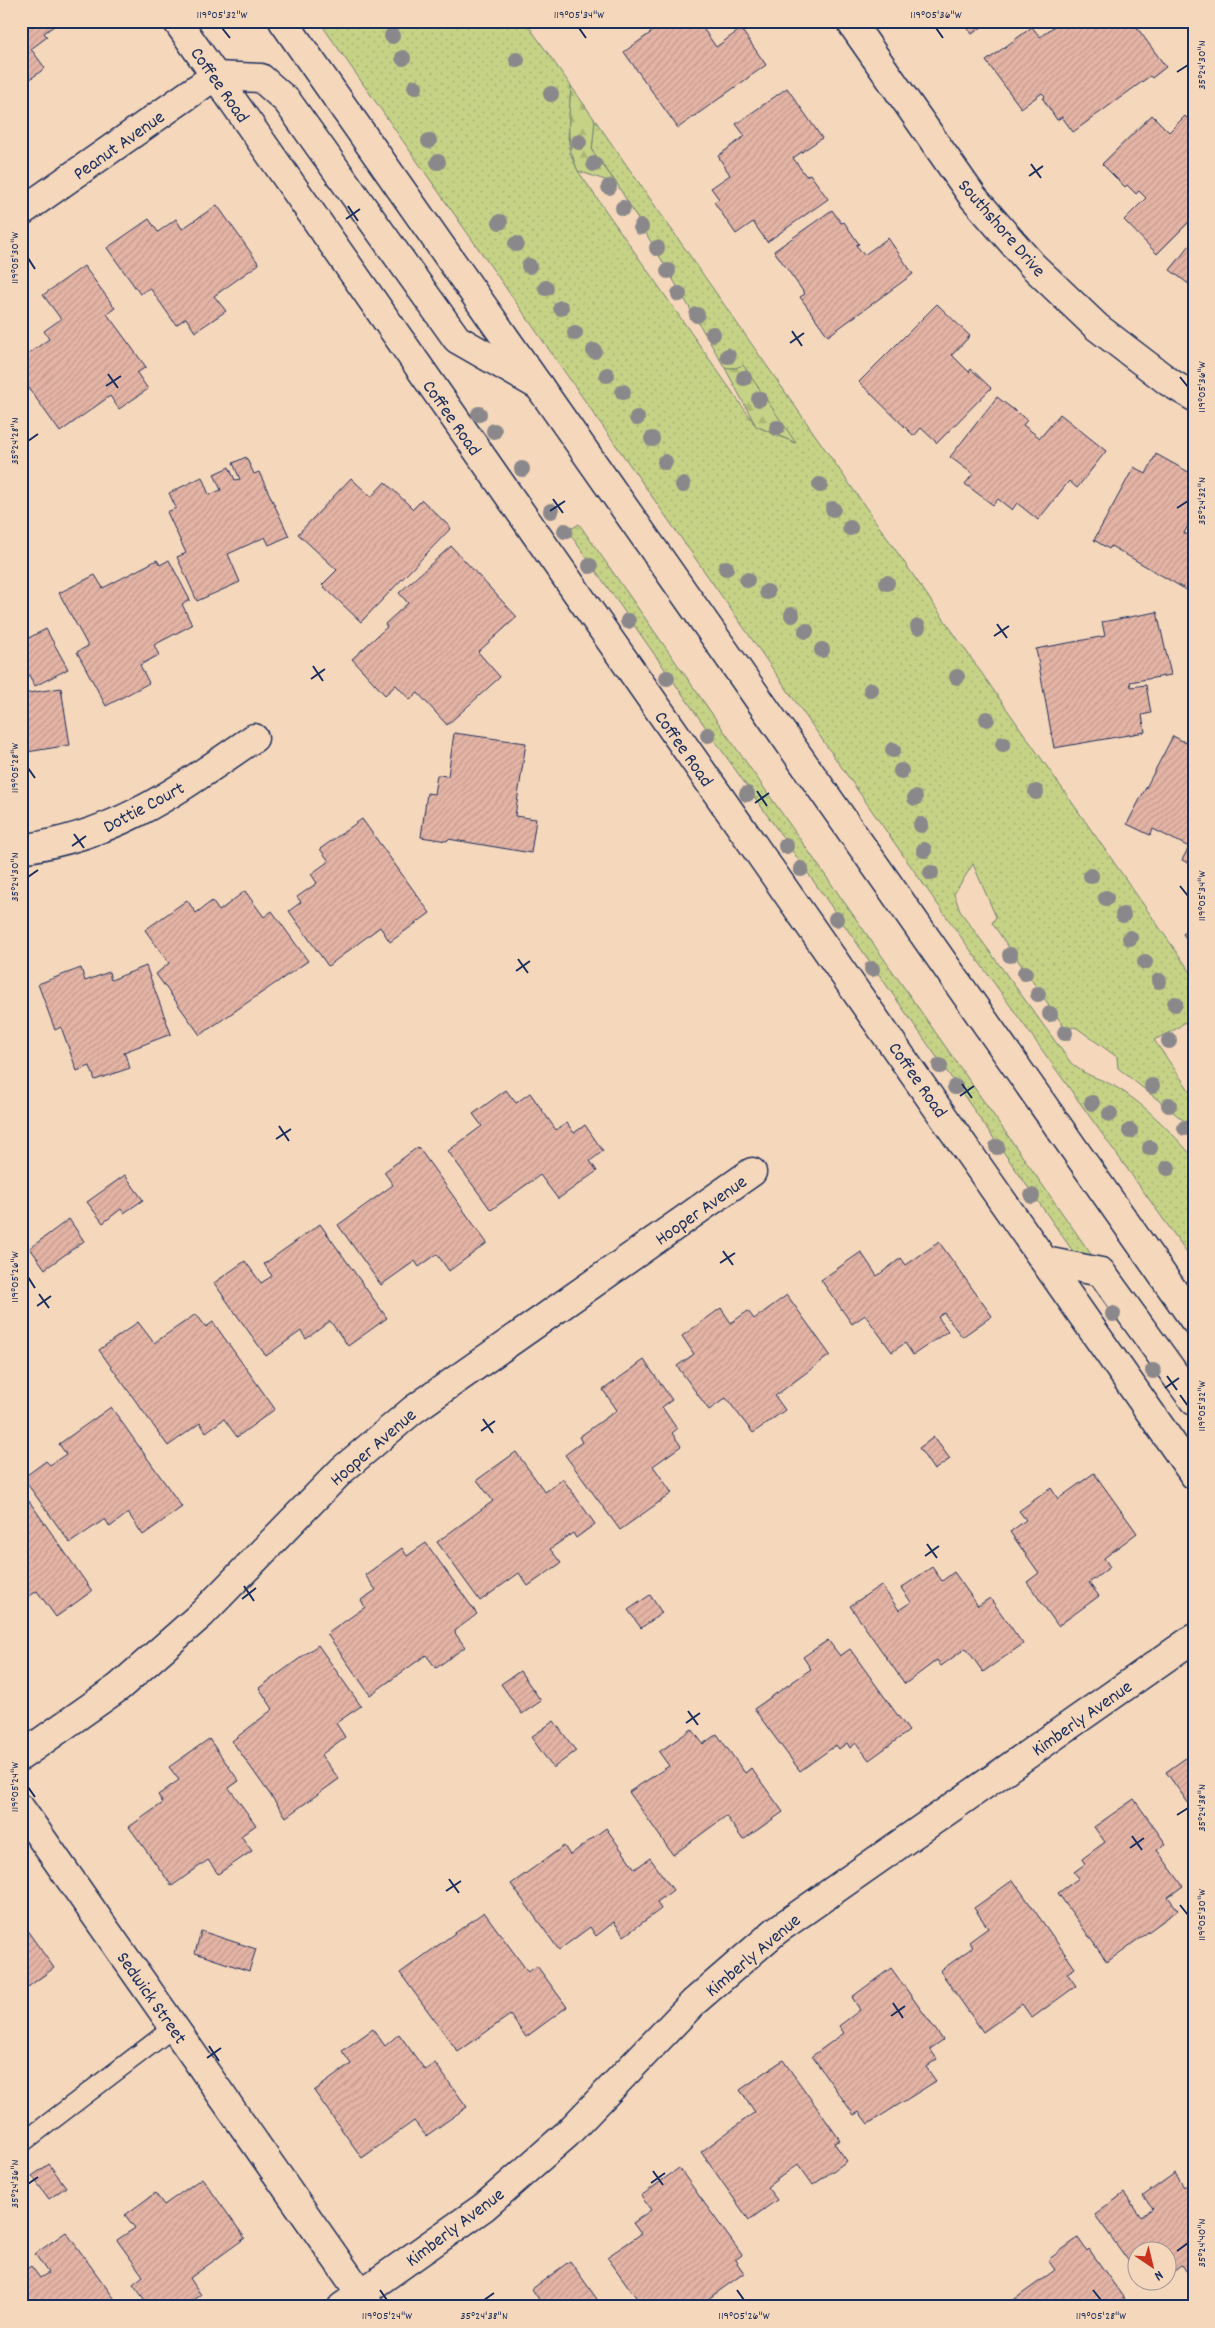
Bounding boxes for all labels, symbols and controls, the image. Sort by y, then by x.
text: 119°05'32"W [197,7,248,24]
text: 119°05'34"W [554,7,604,24]
text: 119°05'36"W [910,7,962,24]
text: 35°24'30"N [1194,40,1211,90]
street label: Coffee Road [182,43,254,130]
street label: Peanut Avenue [69,105,171,188]
street label: Southshore Drive [950,174,1051,284]
text: 119°05'30"W [7,232,24,284]
text: 119°05'36"W [1194,361,1211,413]
street label: Coffee Road [414,376,486,463]
text: 35°24'28"N [7,417,24,465]
text: 35°24'32"N [1194,477,1211,525]
street label: Coffee Road [646,707,718,794]
text: 119°05'28"W [7,743,24,793]
street label: Dottie Court [99,776,190,842]
text: 35°24'30"N [7,852,24,902]
text: 119°05'34"W [1194,871,1211,921]
street label: Coffee Road [880,1038,952,1125]
street label: Hooper Avenue [650,1170,754,1254]
text: 119°05'26"W [7,1251,24,1303]
text: 119°05'32"W [1194,1380,1211,1431]
street label: Hooper Avenue [325,1403,424,1494]
street label: Kimberly Avenue [1027,1675,1139,1765]
text: 119°05'24"W [7,1762,24,1812]
text: 35°24'38"N [1194,1784,1211,1832]
text: 119°05'30"W [1194,1889,1211,1941]
street label: Kimberly Avenue [701,1909,808,2005]
street label: Sedwick Street [108,1947,192,2051]
text: 35°24'36"N [7,2160,24,2208]
street label: Kimberly Avenue [401,2183,511,2275]
text: 35°24'40"N [1194,2218,1211,2268]
north arrow [1128,2240,1178,2290]
text: N [1150,2265,1167,2285]
text: 119°05'24"W [362,2308,412,2325]
text: 35°24'38"N [460,2308,508,2325]
text: 119°05'26"W [718,2308,770,2325]
text: 119°05'28"W [1076,2308,1126,2325]

